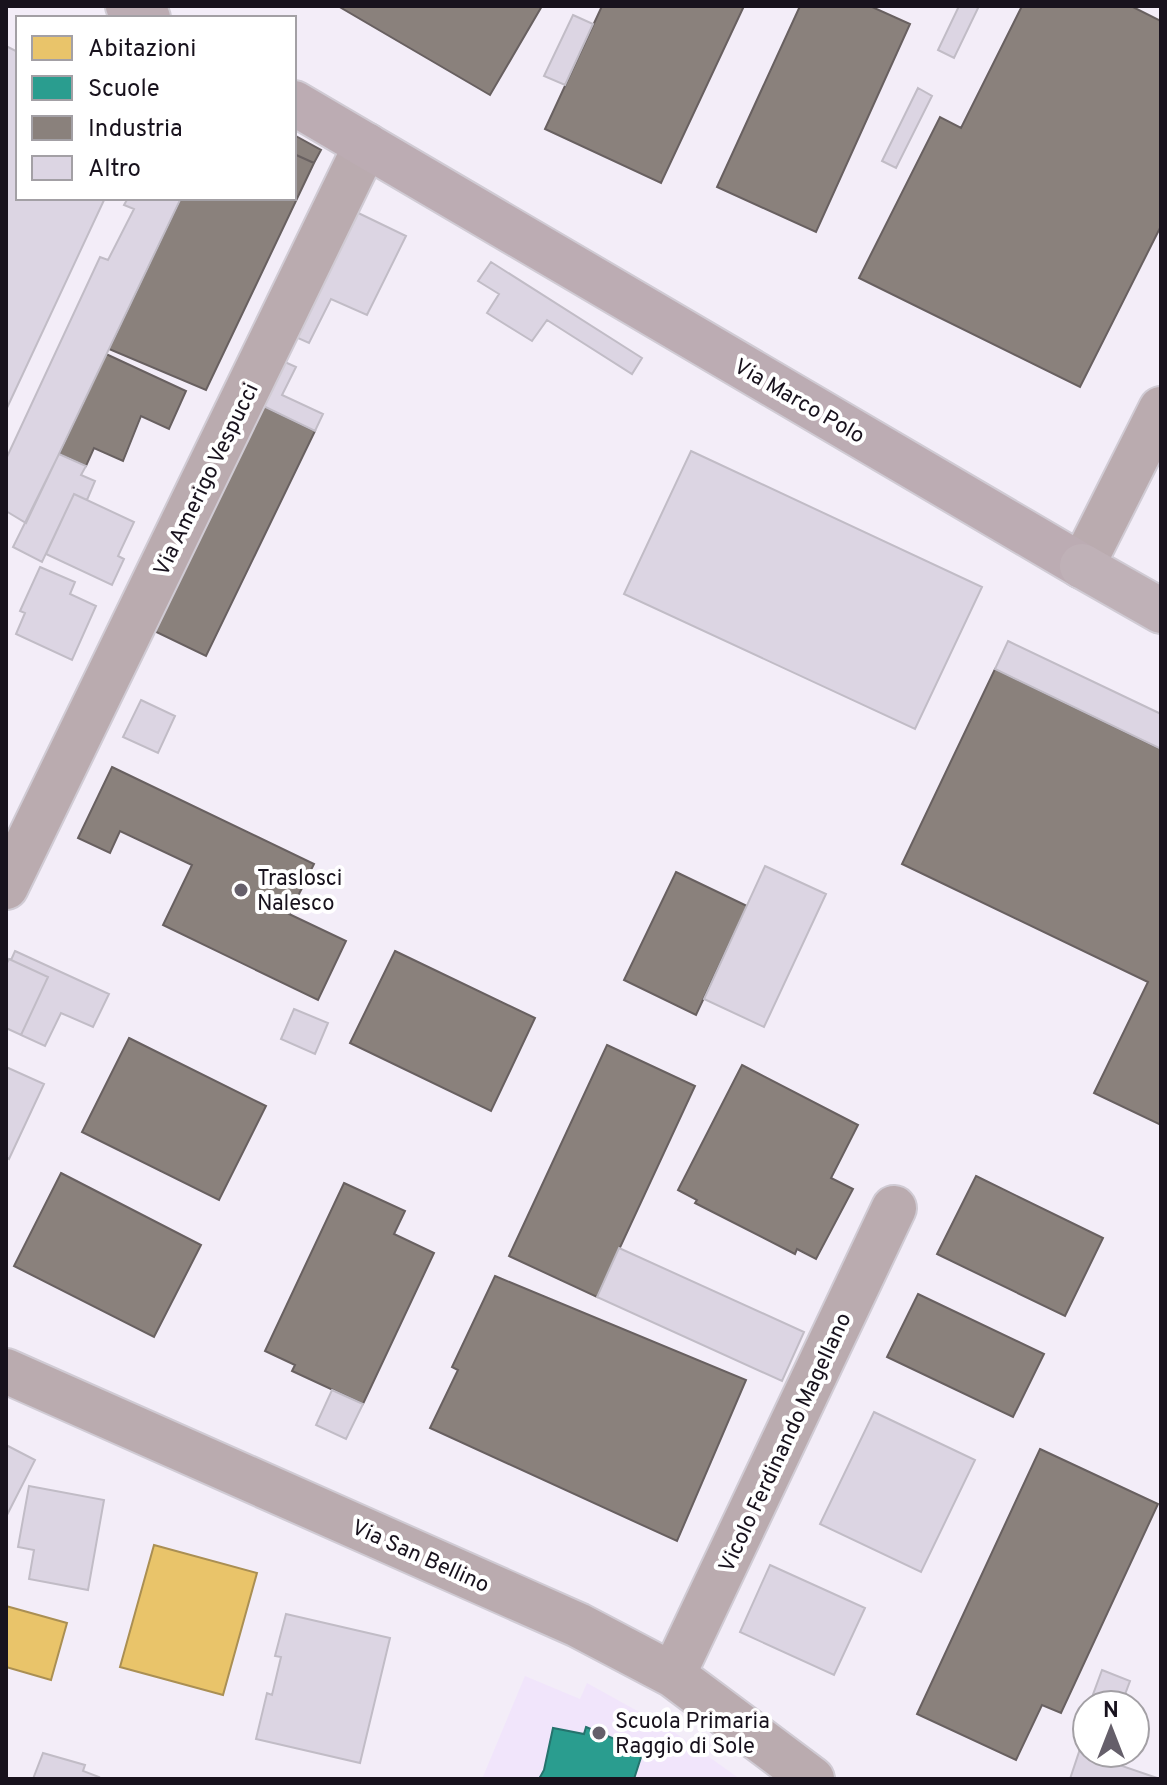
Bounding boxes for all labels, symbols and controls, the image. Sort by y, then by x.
legend [16,16,296,200]
text: Abitazioni [88,35,196,65]
text: Scuole [88,75,160,105]
text: Industria [88,115,183,145]
text: Altro [88,155,141,185]
street label: Via Marco Polo [729,354,869,450]
street label: Via Amerigo Vespucci [149,379,266,581]
place label: Traslosci Nalesco [257,866,342,918]
marker: Traslosci Nalesco [232,881,250,899]
street label: Vicolo Ferdinando Magellano [714,1309,858,1577]
street label: Via San Bellino [347,1515,493,1600]
north arrow [1071,1689,1151,1769]
text: N [1103,1698,1119,1725]
place label: Scuola Primaria Raggio di Sole [615,1709,770,1761]
marker: Scuola Primaria Raggio di Sole [590,1724,608,1742]

